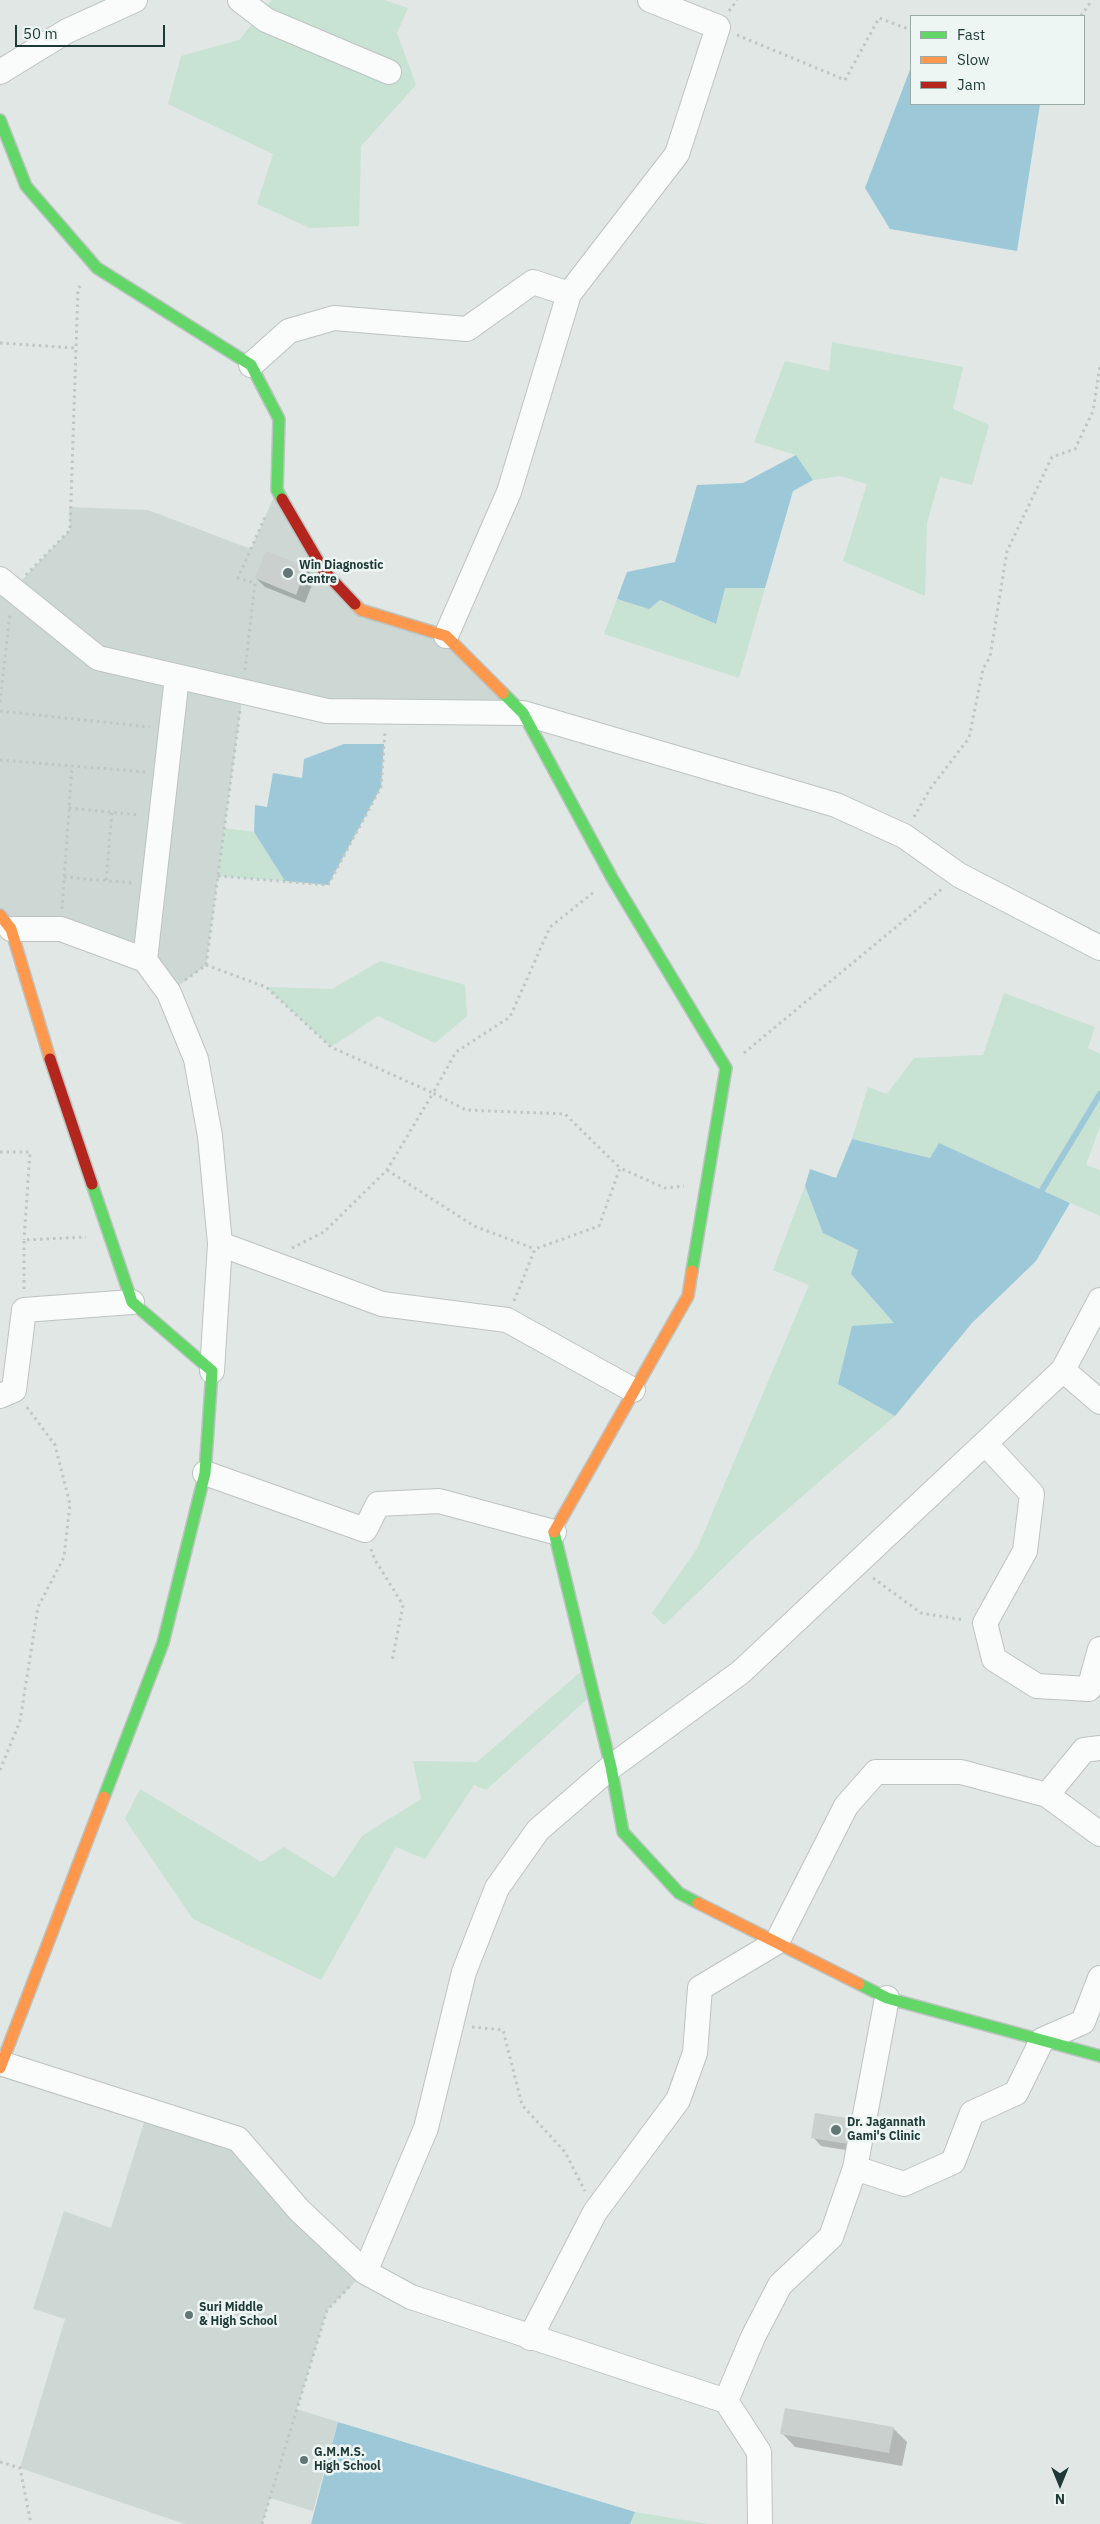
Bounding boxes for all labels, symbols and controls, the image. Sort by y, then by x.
scale bar [18,15,168,47]
legend [910,15,1085,105]
text: 50 m [23,24,58,43]
text: Fast [957,25,985,44]
text: Slow [957,50,990,69]
text: Jam [957,75,986,94]
place label: Win Diagnostic Centre [299,559,383,587]
marker: Win Diagnostic Centre [281,566,295,580]
place label: Dr. Jagannath Gami's Clinic [847,2116,926,2144]
marker: Dr. Jagannath Gami's Clinic [829,2123,843,2137]
place label: Suri Middle & High School [199,2301,277,2329]
marker: Suri Middle & High School [183,2309,195,2321]
place label: G.M.M.S. High School [314,2446,381,2474]
marker: G.M.M.S. High School [298,2454,310,2466]
north arrow [1035,2459,1085,2509]
text: N [1055,2490,1065,2508]

